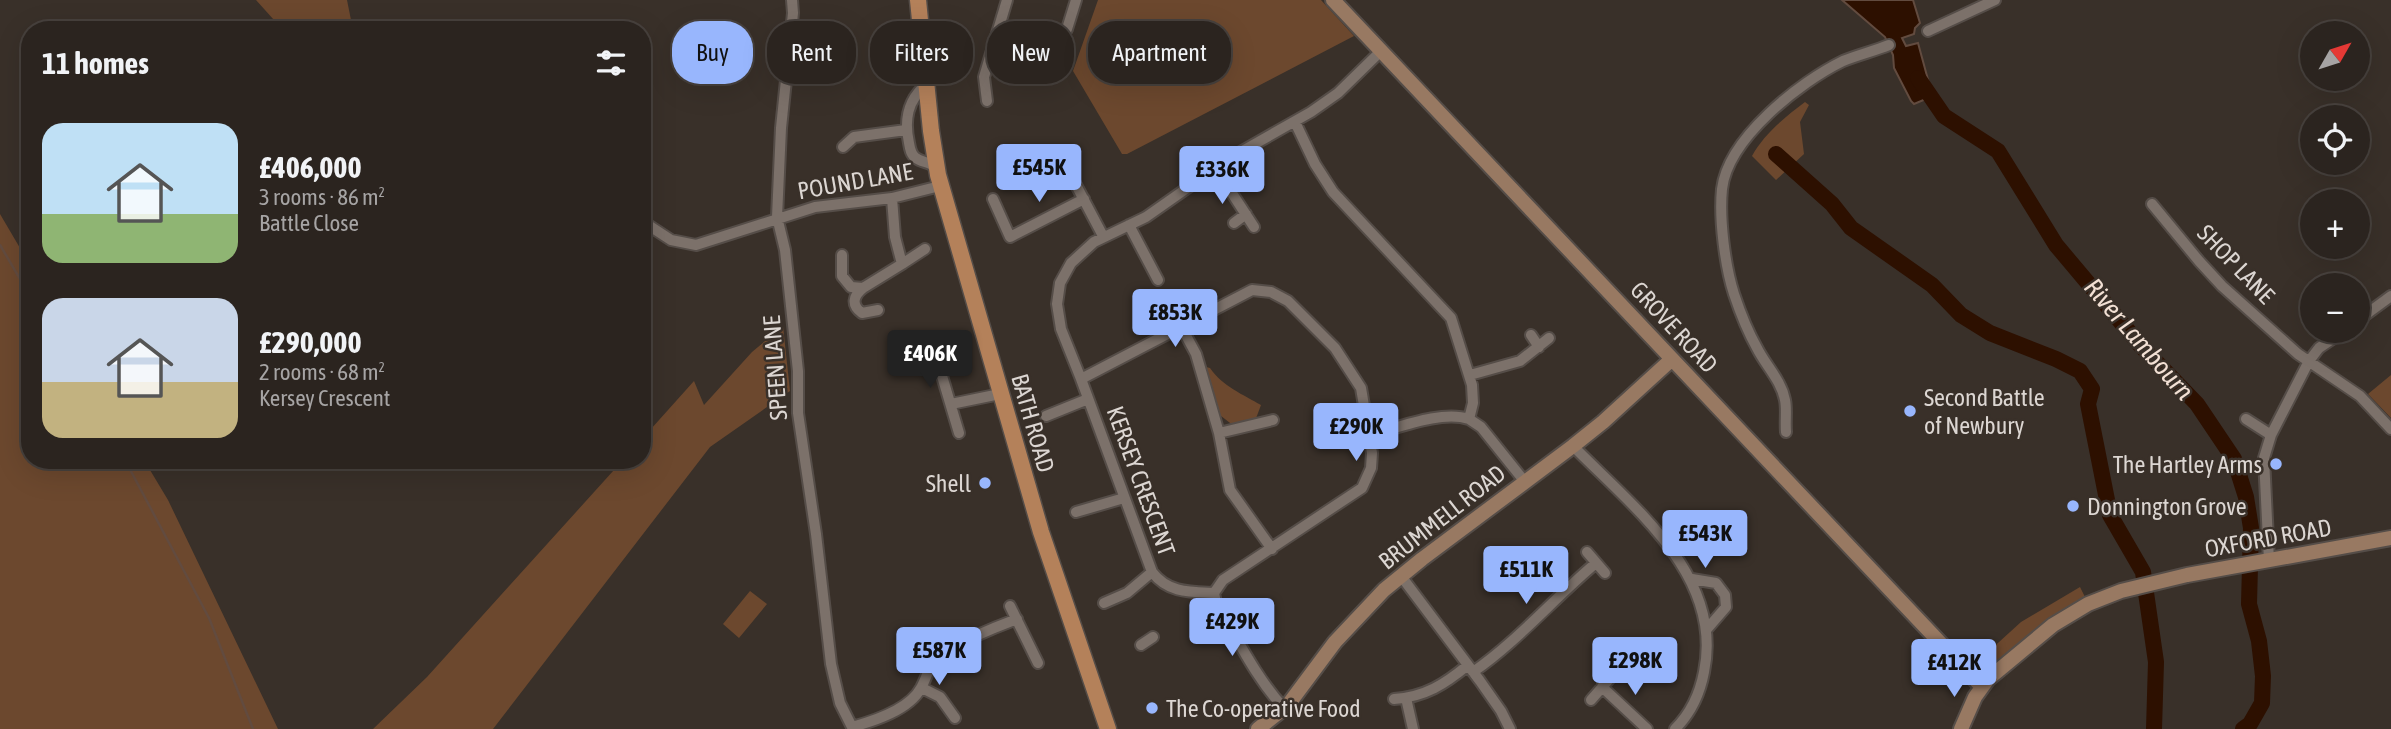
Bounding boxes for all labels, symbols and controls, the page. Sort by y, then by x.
chip: Buy [672,21,753,84]
chip: Rent [767,21,856,84]
chip: Filters [870,21,973,84]
chip: New [987,21,1074,84]
chip: Apartment [1088,21,1231,84]
north arrow [2300,21,2370,91]
map controls [2300,21,2370,343]
icon: filters [592,44,630,82]
text: 11 homes [42,46,149,80]
button: locate [2300,105,2370,175]
pin: £545K [990,144,1088,204]
pin: £336K [1173,146,1271,206]
text: £406,000 [259,150,362,184]
icon: home [98,151,182,235]
text: £545K [1012,154,1066,180]
text: £336K [1195,156,1249,182]
street label: POUND LANE [795,158,915,204]
text: 3 rooms · 86 m² [259,184,385,210]
button: + [2300,189,2370,259]
text: Battle Close [259,210,359,236]
street label: SHOP LANE [2192,219,2280,309]
water label: River Lambourn [2078,272,2200,406]
button: − [2300,273,2370,343]
street label: GROVE ROAD [1625,276,1723,378]
pin: £853K [1126,290,1224,349]
text: £853K [1148,299,1202,325]
street label: SPEEN LANE [758,315,792,421]
text: £290,000 [259,325,362,359]
icon: home [98,326,182,410]
pin: £406K [881,330,979,390]
text: £406K [903,340,957,366]
text: 2 rooms · 68 m² [259,359,385,385]
street label: BATH ROAD [1006,371,1060,475]
place label: Second Battle of Newbury [1924,384,2045,439]
text: Kersey Crescent [259,385,390,411]
street label: KERSEY CRESCENT [1101,403,1181,560]
marker: Second Battle of Newbury [1902,403,1918,419]
pin: £290K [1307,404,1405,463]
text: £290K [1329,413,1383,439]
place label: The Hartley Arms [2113,451,2262,478]
marker: The Hartley Arms [2268,456,2284,472]
street label: BRUMMELL ROAD [1373,459,1511,575]
place label: Shell [926,470,972,497]
marker: Shell [977,475,993,491]
place label: Donnington Grove [2087,493,2247,520]
marker: Donnington Grove [2065,498,2081,514]
pin: £543K [1656,510,1754,570]
street label: OXFORD ROAD [2203,514,2333,562]
text: £543K [1678,520,1732,546]
pin: £511K [1477,546,1575,606]
text: £511K [1499,556,1553,582]
pin: £429K [1183,598,1281,658]
text: £429K [1205,608,1259,634]
pin: £587K [890,628,988,687]
text: £587K [912,637,966,663]
pin: £298K [1586,638,1684,697]
pin: £412K [1905,640,2003,699]
text: £298K [1608,647,1662,673]
text: £412K [1927,649,1981,675]
place label: The Co-operative Food [1166,695,1361,722]
marker: The Co-operative Food [1144,700,1160,716]

